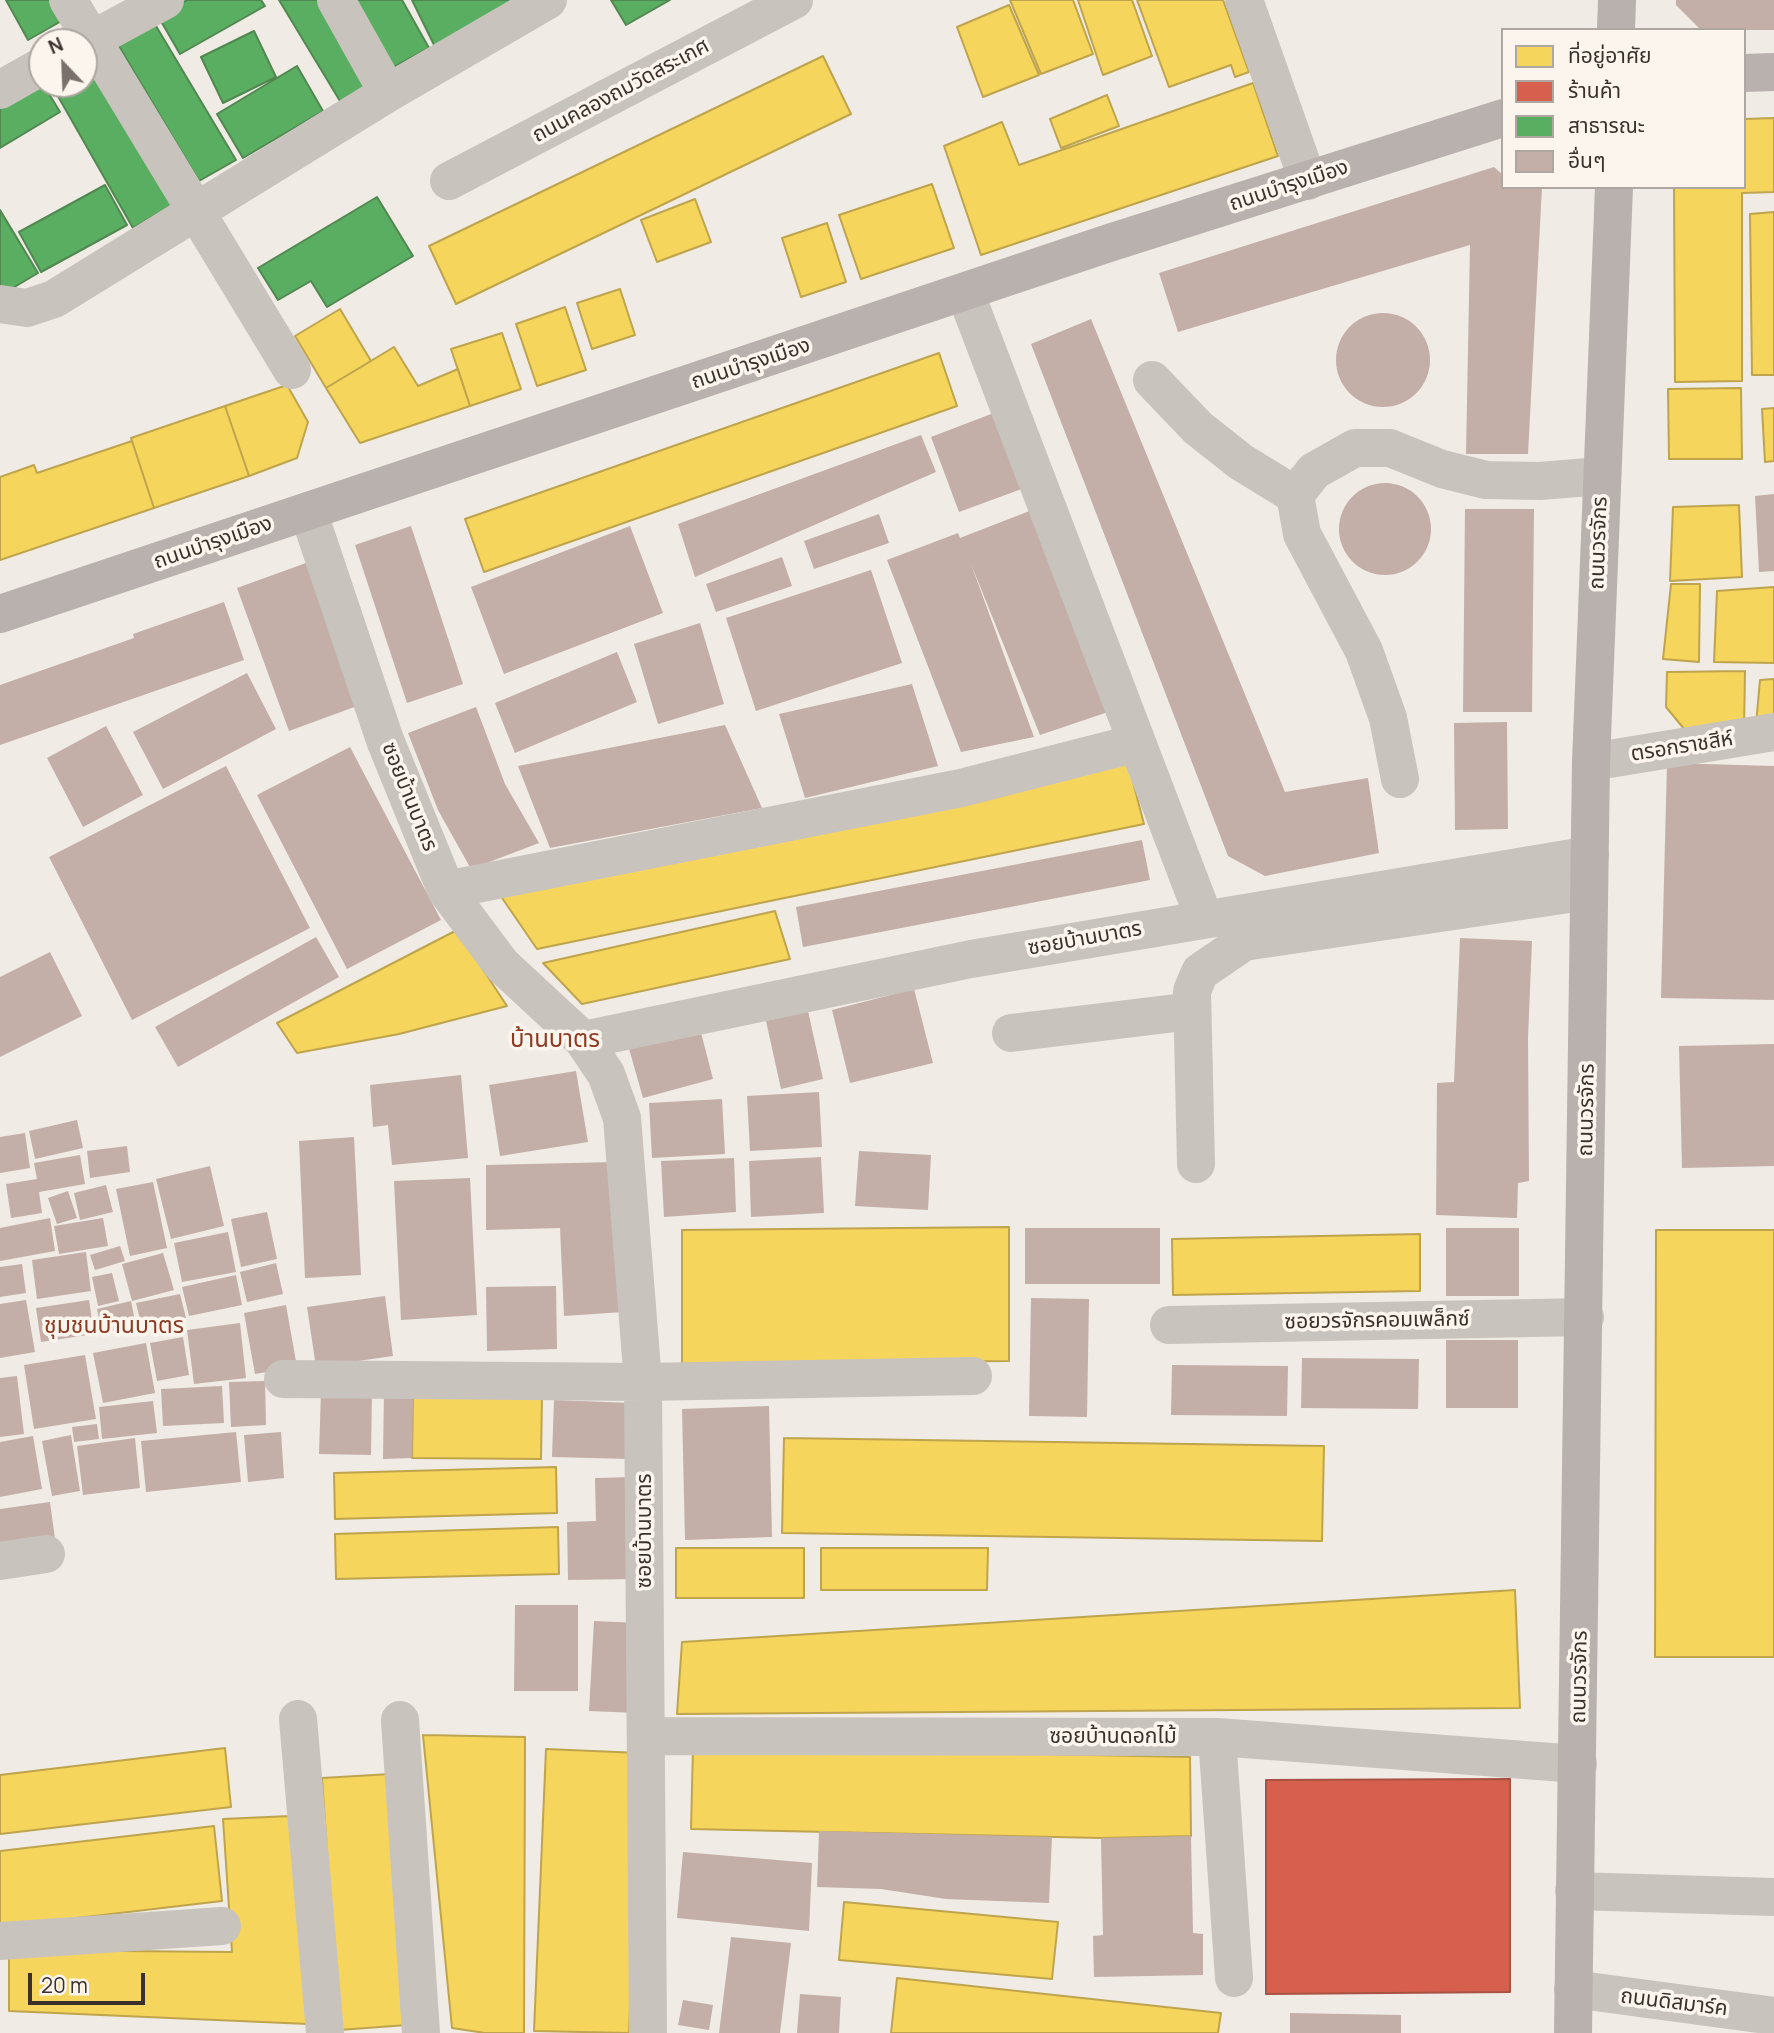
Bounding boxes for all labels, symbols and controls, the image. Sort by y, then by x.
north arrow [28,28,98,98]
legend [1501,28,1746,189]
text: N [44,31,67,60]
street label: ถนนคลองถมวัดสระเกศ [528,34,714,148]
text: ที่อยู่อาศัย [1568,41,1652,69]
text: ร้านค้า [1568,76,1621,104]
text: สาธารณะ [1568,111,1645,139]
text: อื่นๆ [1568,146,1605,174]
street label: ถนนบำรุงเมือง [1226,155,1352,217]
street label: ถนนบำรุงเมือง [688,333,814,395]
street label: ถนนวรจักร [1585,496,1613,590]
street label: ถนนบำรุงเมือง [150,511,276,575]
street label: ตรอกราชสีห์ [1629,727,1735,767]
street label: ซอยบ้านบาตร [376,739,442,855]
street label: ซอยบ้านบาตร [1026,917,1144,961]
district label: บ้านบาตร [510,1026,600,1054]
street label: ถนนวรจักร [1574,1063,1600,1157]
street label: ซอยวรจักรคอมเพล็กซ์ [1284,1307,1470,1335]
district label: ชุมชนบ้านบาตร [44,1313,184,1341]
street label: ซอยบ้านบาตร [632,1473,658,1589]
street label: ถนนวรจักร [1567,1630,1593,1724]
street label: ซอยบ้านดอกไม้ [1049,1724,1177,1750]
scale bar [32,1960,149,2004]
text: 20 m [41,1971,88,1999]
street label: ถนนดิสมาร์ค [1619,1984,1729,2022]

